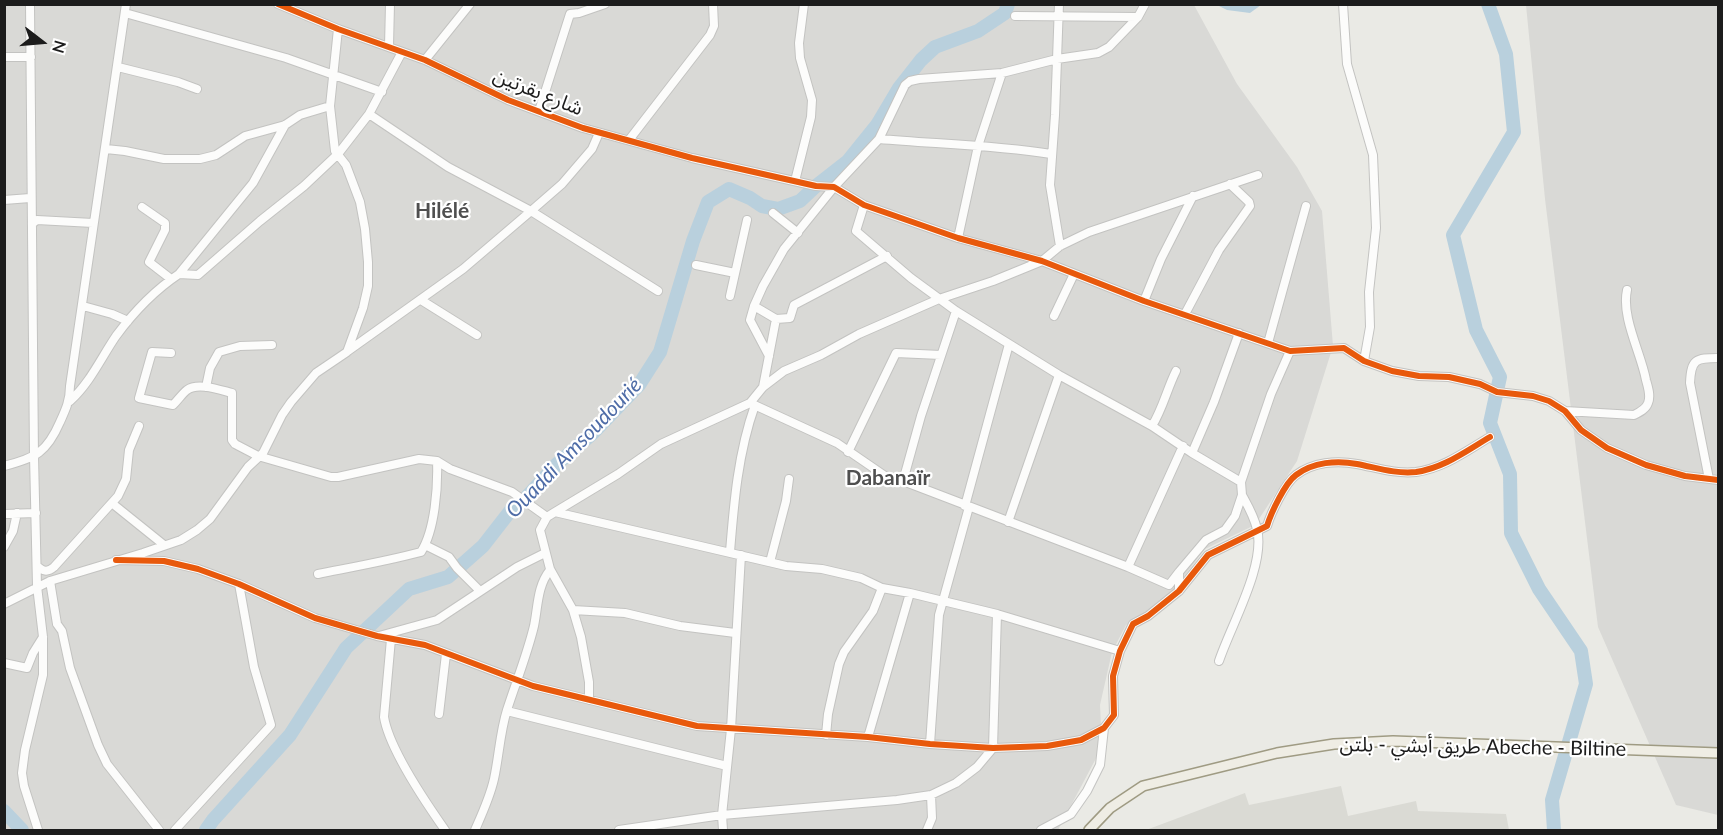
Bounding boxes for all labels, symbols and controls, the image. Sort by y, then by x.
north arrow [12,12,72,72]
text: N [49,39,71,56]
street label: شارع بقرتين [490,63,586,121]
district label: Hilélé [415,198,469,224]
water label: Ouaddi Amsoudourié [501,373,647,523]
district label: Dabanaïr [846,465,930,491]
street label: طريق أبشي - بلتن Abeche - Biltine [1339,733,1627,761]

